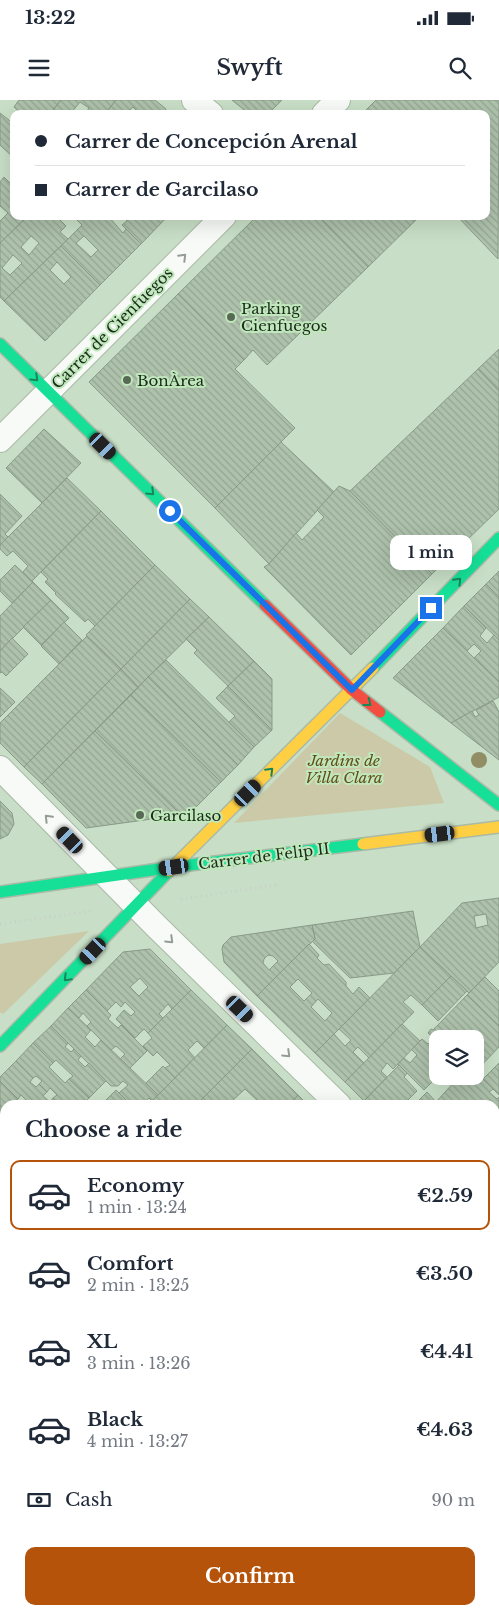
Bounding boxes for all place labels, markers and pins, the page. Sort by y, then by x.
place label: Parking Cienfuegos [241,299,328,335]
marker: Parking Cienfuegos [225,311,237,323]
place label: BonÀrea [137,371,205,390]
marker: BonÀrea [121,374,133,386]
place label: Garcilaso [150,806,222,825]
marker: Garcilaso [134,809,146,821]

